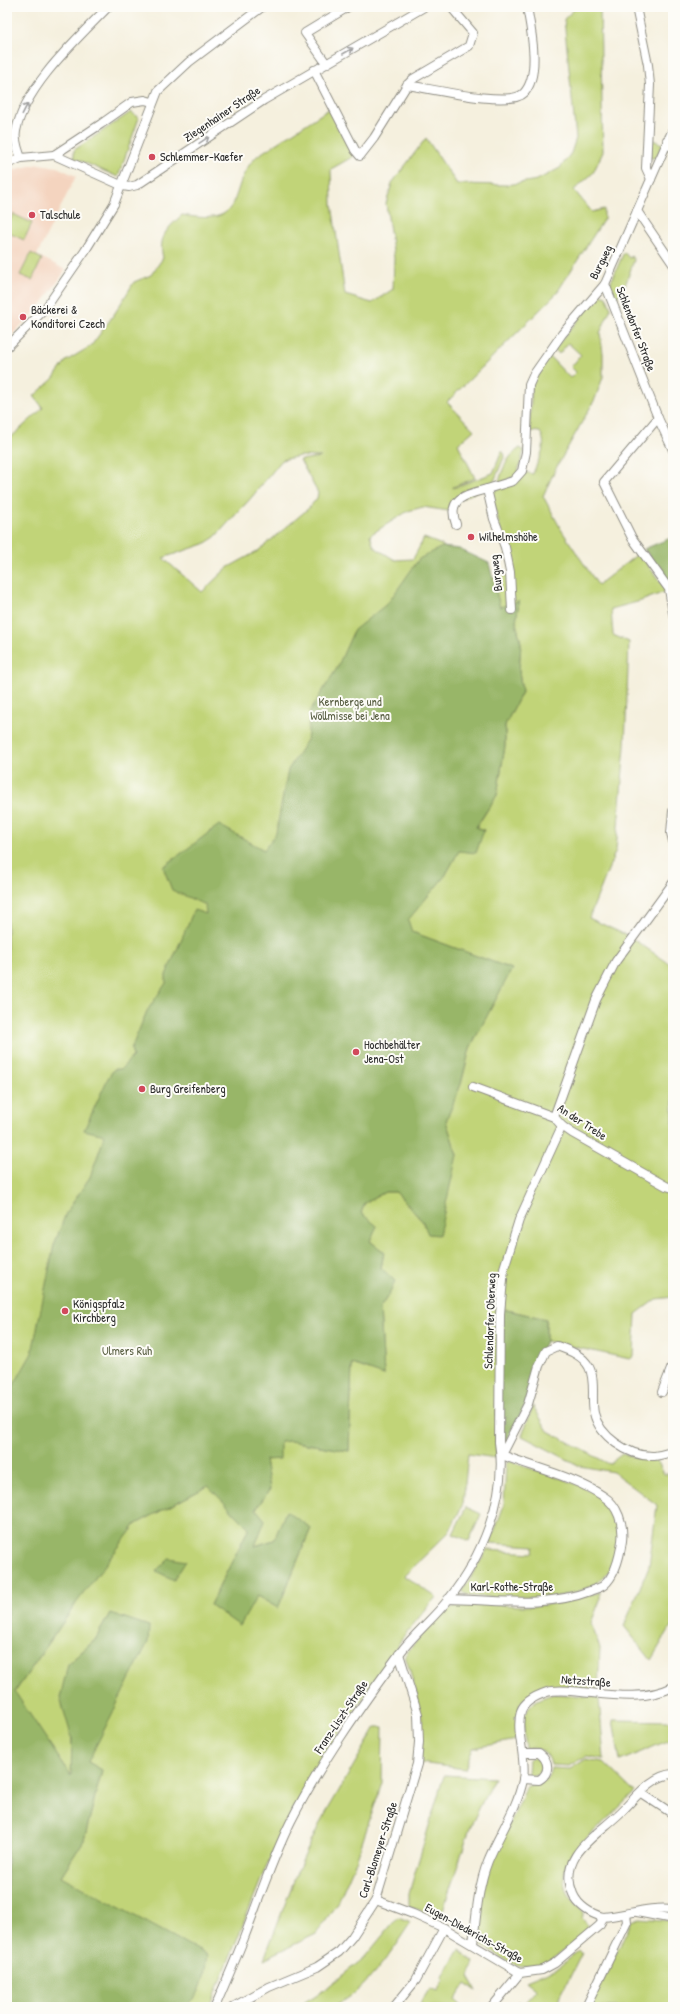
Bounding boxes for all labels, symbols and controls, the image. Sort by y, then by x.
one-way arrow [341,46,353,54]
street label: Ziegenhainer Straße [180,81,264,146]
one-way arrow [21,103,29,115]
one-way arrow [198,136,209,144]
place label: Schlemmer-Kaefer [160,148,244,165]
marker: Schlemmer-Kaefer [147,152,157,162]
place label: Talschule [40,206,81,223]
marker: Talschule [27,210,37,220]
street label: Burgweg [585,242,616,282]
street label: Schlendorfer Straße [613,284,660,374]
place label: Bäckerei & Konditorei Czech [31,301,105,332]
marker: Bäckerei & Konditorei Czech [18,312,28,322]
place label: Wilhelmshöhe [479,528,538,545]
marker: Wilhelmshöhe [466,532,476,542]
street label: Burgweg [485,554,506,592]
park label: Kernberge und Wöllmisse bei Jena [310,693,390,724]
place label: Hochbehälter Jena-Ost [364,1036,421,1067]
marker: Hochbehälter Jena-Ost [351,1047,361,1057]
place label: Burg Greifenberg [150,1080,226,1097]
marker: Burg Greifenberg [137,1084,147,1094]
street label: An der Trebe [554,1099,610,1144]
street label: Schlendorfer Oberweg [479,1273,500,1369]
place label: Königspfalz Kirchberg [73,1295,125,1326]
marker: Königspfalz Kirchberg [60,1306,70,1316]
park label: Ulmers Ruh [102,1342,152,1359]
street label: Karl-Rothe-Straße [471,1578,554,1595]
street label: Netzstraße [561,1670,612,1691]
street label: Franz-Liszt-Straße [309,1676,372,1758]
street label: Carl-Blomeyer-Straße [354,1799,401,1900]
street label: Eugen-Diederichs-Straße [422,1899,527,1967]

